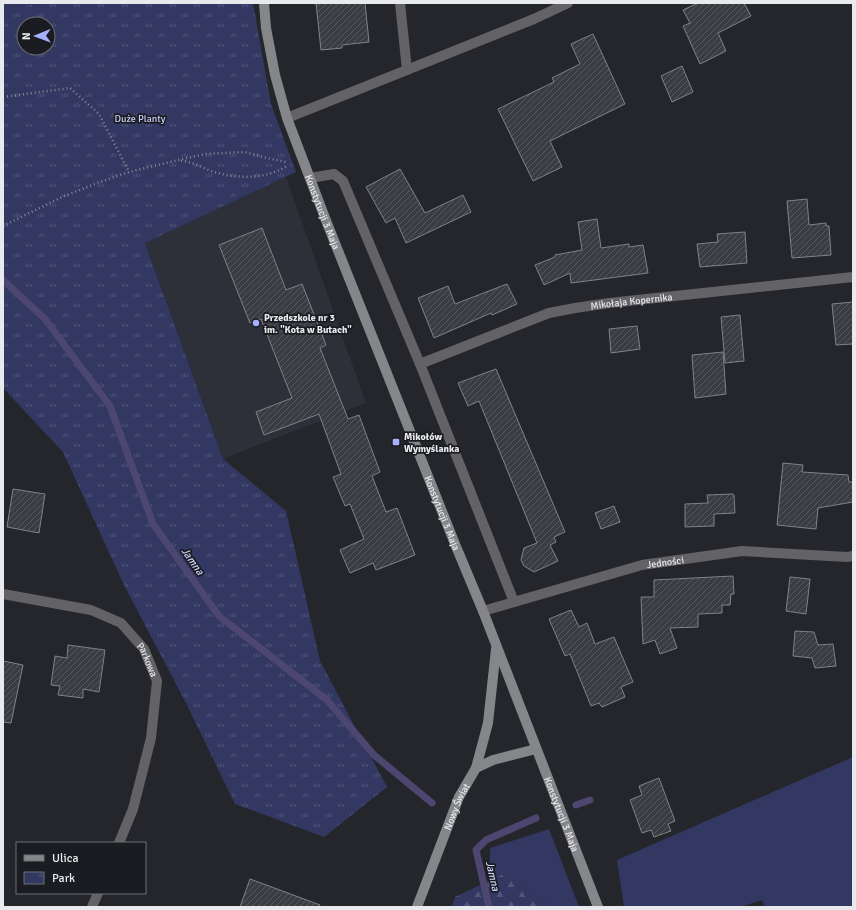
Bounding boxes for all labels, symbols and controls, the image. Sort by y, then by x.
north arrow [16,16,56,56]
text: N [20,32,33,40]
park label: Duże Planty [115,113,166,125]
street label: Konstytucji 3 Maja [302,173,342,251]
street label: Mikołaja Kopernika [590,291,673,313]
place label: Przedszkole nr 3 im. "Kota w Butach" [264,312,352,336]
marker: Przedszkole nr 3 im. "Kota w Butach" [251,318,261,328]
place label: Mikołów Wymyślanka [404,431,459,455]
marker: Mikołów Wymyślanka [391,437,401,447]
street label: Konstytucji 3 Maja [421,474,462,552]
water label: Jamna [178,545,207,578]
street label: Jedności [646,554,685,571]
street label: Parkowa [134,640,160,679]
street label: Konstytucji 3 Maja [541,775,581,854]
street label: Nowy Świat [442,781,473,832]
legend [16,842,146,894]
text: Ulica [52,851,79,866]
water label: Jamna [483,860,502,893]
text: Park [52,871,75,886]

